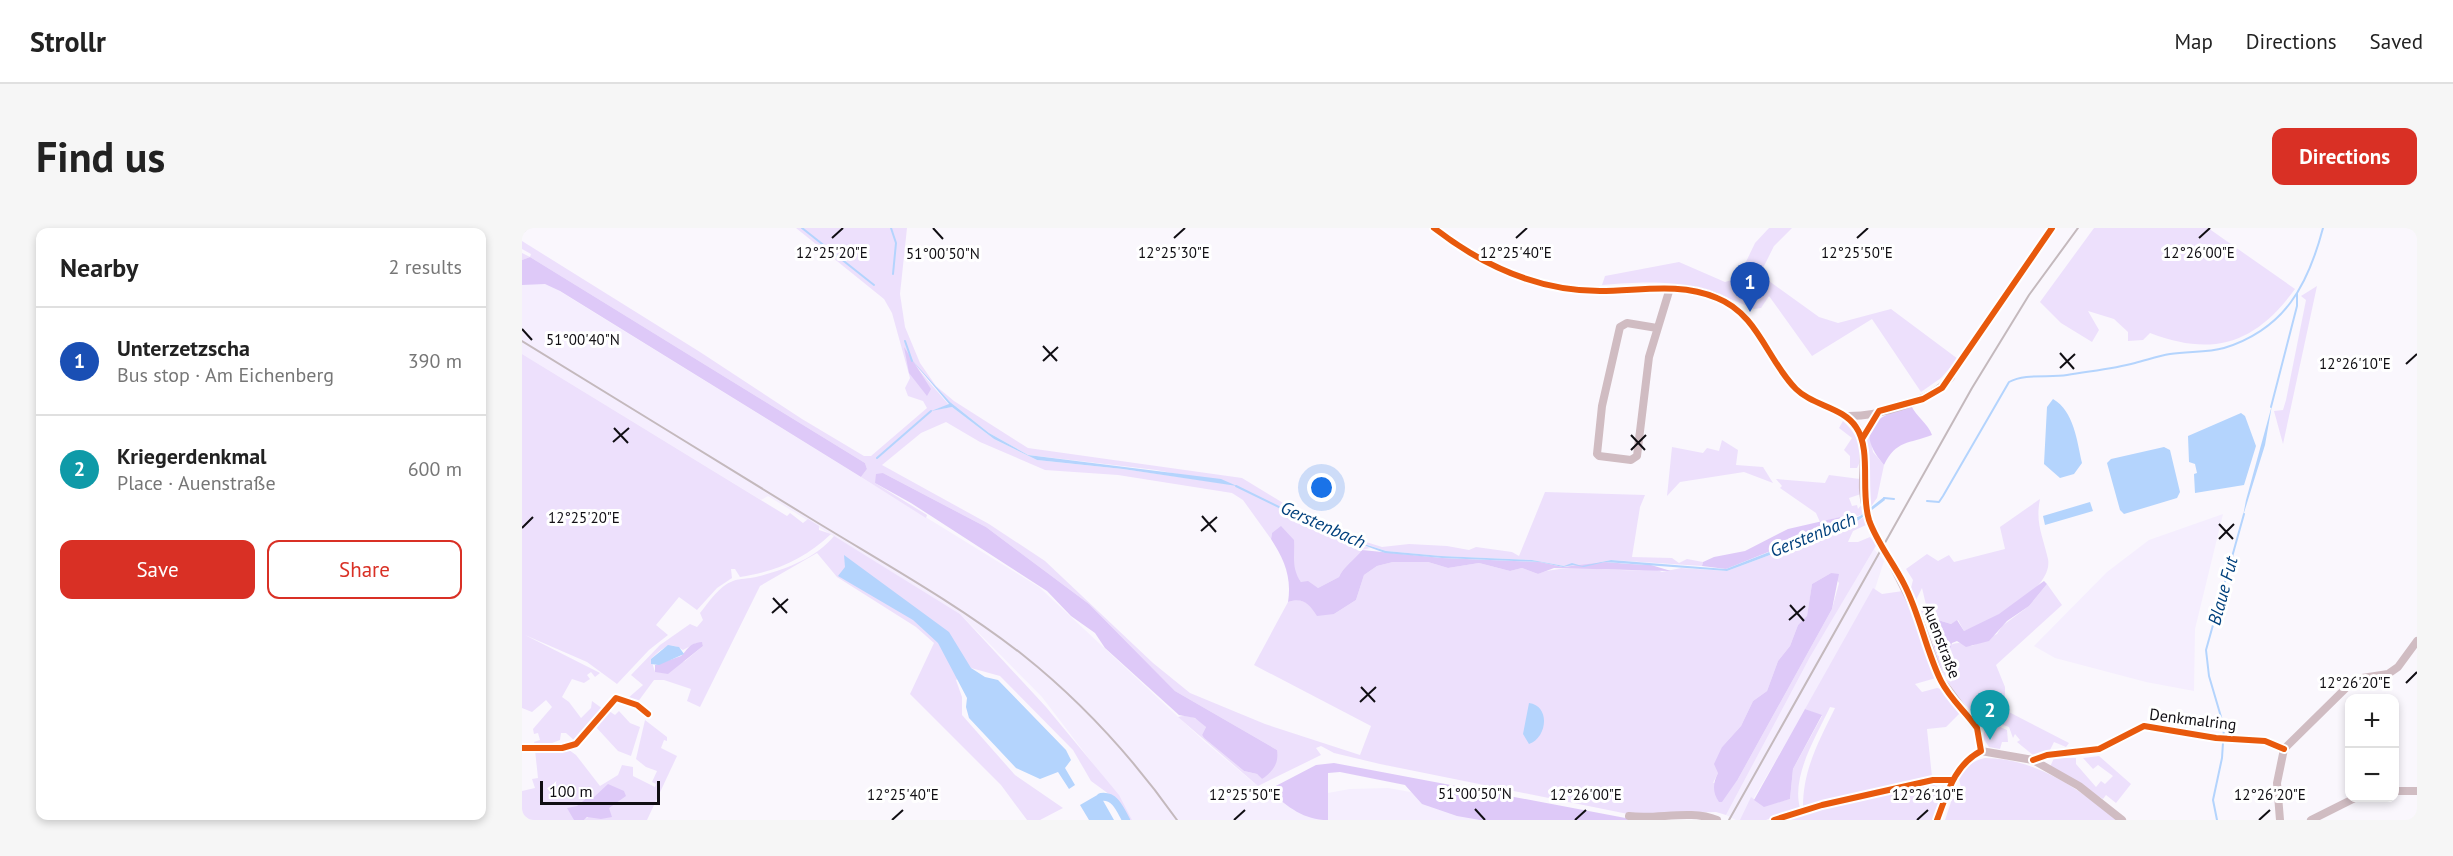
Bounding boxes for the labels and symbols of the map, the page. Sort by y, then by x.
text: 12°25'20"E [796,243,868,262]
text: 12°25'30"E [1138,243,1210,262]
text: 12°25'40"E [1480,243,1552,262]
text: 12°25'50"E [1821,243,1893,262]
text: 12°26'00"E [2163,243,2235,262]
text: 51°00'50"N [906,244,980,263]
pin: 1 [1730,262,1770,312]
text: 51°00'40"N [546,330,620,349]
text: 12°26'10"E [2319,354,2391,373]
your location [1307,473,1336,502]
water label: Gerstenbach [1277,496,1369,553]
water label: Gerstenbach [1767,507,1859,562]
text: 12°25'20"E [548,508,620,527]
water label: Blaue Fut [2202,553,2243,627]
street label: Auenstraße [1919,601,1965,681]
text: 12°26'20"E [2319,673,2391,692]
pin: 2 [1970,690,2010,740]
street label: Denkmalring [2148,704,2238,734]
scale bar [540,778,660,806]
text: 51°00'50"N [1438,784,1512,803]
text: 12°25'40"E [867,785,939,804]
text: 12°25'50"E [1209,785,1281,804]
text: 12°26'00"E [1550,785,1622,804]
text: 12°26'10"E [1892,785,1964,804]
text: 12°26'20"E [2234,785,2306,804]

